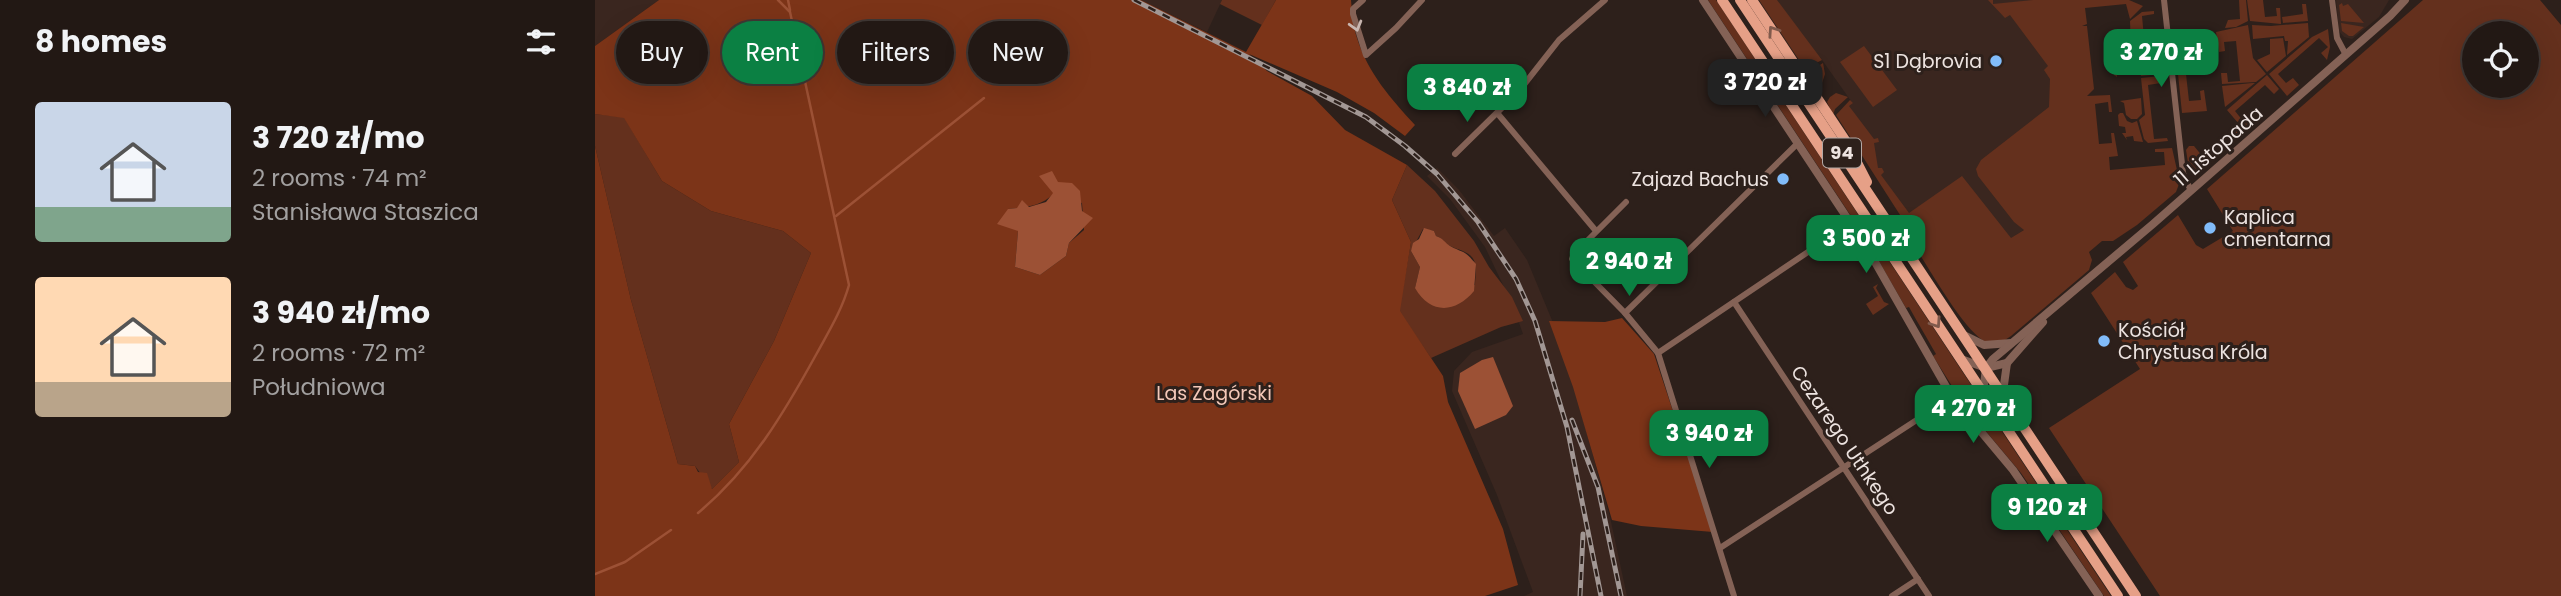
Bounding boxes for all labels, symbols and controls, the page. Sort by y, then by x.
text: 8 homes [35,20,167,63]
one-way arrow [1348,20,1363,32]
chip: Buy [616,21,708,84]
chip: Rent [722,21,823,84]
chip: Filters [837,21,954,84]
chip: New [968,21,1068,84]
map controls [2462,21,2539,98]
button: locate [2462,21,2539,98]
icon: filters [522,23,560,61]
one-way arrow [1769,26,1781,39]
pin: 3 270 zł [2089,29,2233,89]
text: 3 270 zł [2120,36,2202,68]
place label: S1 Dąbrovia [1873,48,1982,75]
marker: S1 Dąbrovia [1988,53,2004,69]
pin: 3 720 zł [1693,60,1837,119]
pin: 3 840 zł [1395,64,1539,124]
text: 3 720 zł [1724,66,1806,98]
text: 3 840 zł [1423,71,1511,103]
street label: 11 Listopada [2168,100,2269,193]
text: 3 720 zł/mo [252,116,425,159]
icon: home [91,130,175,214]
road number: 94 [1823,138,1861,168]
text: 2 rooms · 74 m² [252,162,427,194]
place label: Zajazd Bachus [1631,166,1769,193]
marker: Zajazd Bachus [1775,171,1791,187]
text: Stanisława Staszica [252,196,479,228]
place label: Kaplica cmentarna [2224,204,2331,253]
pin: 3 500 zł [1794,216,1938,275]
marker: Kaplica cmentarna [2202,220,2218,236]
text: 3 500 zł [1822,222,1910,254]
pin: 2 940 zł [1557,238,1701,298]
text: 2 940 zł [1586,245,1672,277]
text: 3 940 zł/mo [252,291,430,334]
icon: home [91,305,175,389]
one-way arrow [1928,315,1940,328]
place label: Kościół Chrystusa Króla [2118,317,2268,366]
marker: Kościół Chrystusa Króla [2096,333,2112,349]
text: 2 rooms · 72 m² [252,337,425,369]
street label: Cezarego Uthkego [1784,360,1905,521]
text: Południowa [252,371,386,403]
park label: Las Zagórski [1156,380,1272,407]
pin: 4 270 zł [1901,386,2045,445]
text: 4 270 zł [1931,392,2015,424]
pin: 3 940 zł [1637,410,1781,470]
text: 3 940 zł [1665,417,1753,449]
pin: 9 120 zł [1975,484,2119,544]
text: 9 120 zł [2007,491,2087,523]

